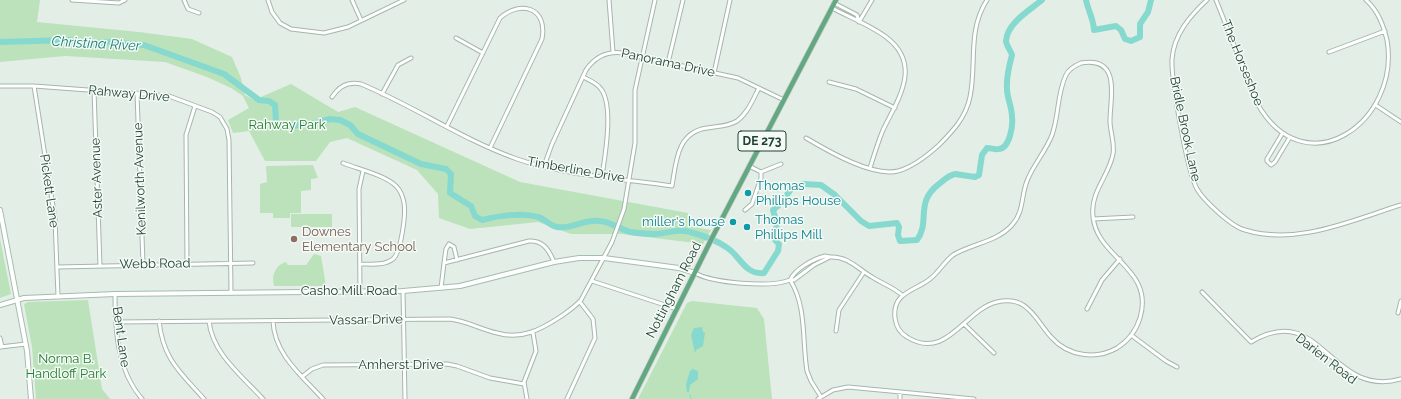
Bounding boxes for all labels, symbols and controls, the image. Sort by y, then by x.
street label: The Horseshoe [1218,18,1266,108]
water label: Christina River [51,33,141,55]
street label: Panorama Drive [620,45,716,81]
street label: Bridle Brook Lane [1166,75,1204,183]
street label: Rahway Drive [88,83,170,105]
park label: Rahway Park [248,117,326,133]
street label: Kenilworth Avenue [130,122,150,236]
road number: DE 273 [738,131,786,151]
street label: Aster Avenue [88,138,106,218]
street label: Pickett Lane [36,153,62,229]
street label: Timberline Drive [526,154,626,186]
place label: Thomas Phillips House [756,178,841,209]
marker: Thomas Phillips House [743,188,753,198]
place label: Thomas Phillips Mill [755,212,822,243]
place label: miller's house [642,214,725,230]
marker: miller's house [728,217,738,227]
marker: Thomas Phillips Mill [742,222,752,232]
place label: Downes Elementary School [302,224,416,255]
marker: Downes Elementary School [289,234,299,244]
street label: Nottingham Road [643,239,705,341]
street label: Webb Road [119,256,191,272]
street label: Casho Mill Road [301,283,397,299]
street label: Bent Lane [109,306,133,368]
street label: Vassar Drive [329,312,403,328]
street label: Darien Road [1292,330,1360,388]
park label: Norma B. Handloff Park [26,351,106,382]
street label: Amherst Drive [358,357,444,373]

